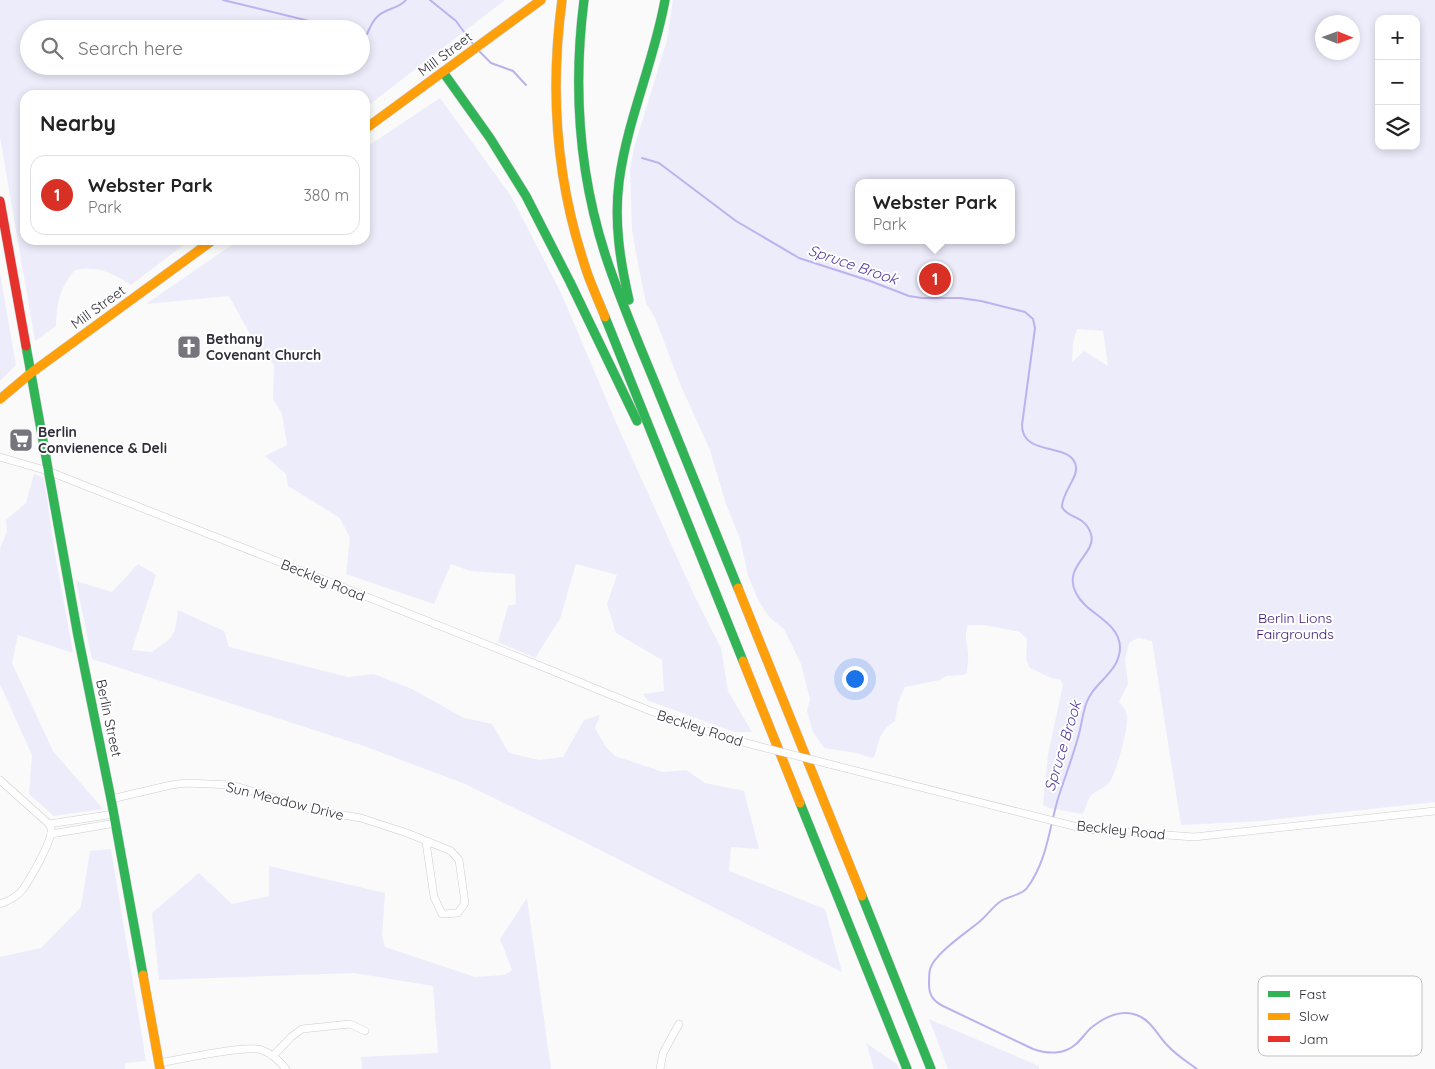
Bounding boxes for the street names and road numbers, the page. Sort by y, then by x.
street label: Mill Street [414,28,476,80]
street label: Mill Street [67,281,129,333]
street label: Beckley Road [278,555,368,605]
street label: Berlin Street [92,678,126,759]
street label: Beckley Road [655,706,745,750]
street label: Sun Meadow Drive [224,778,346,824]
street label: Beckley Road [1076,816,1166,844]

